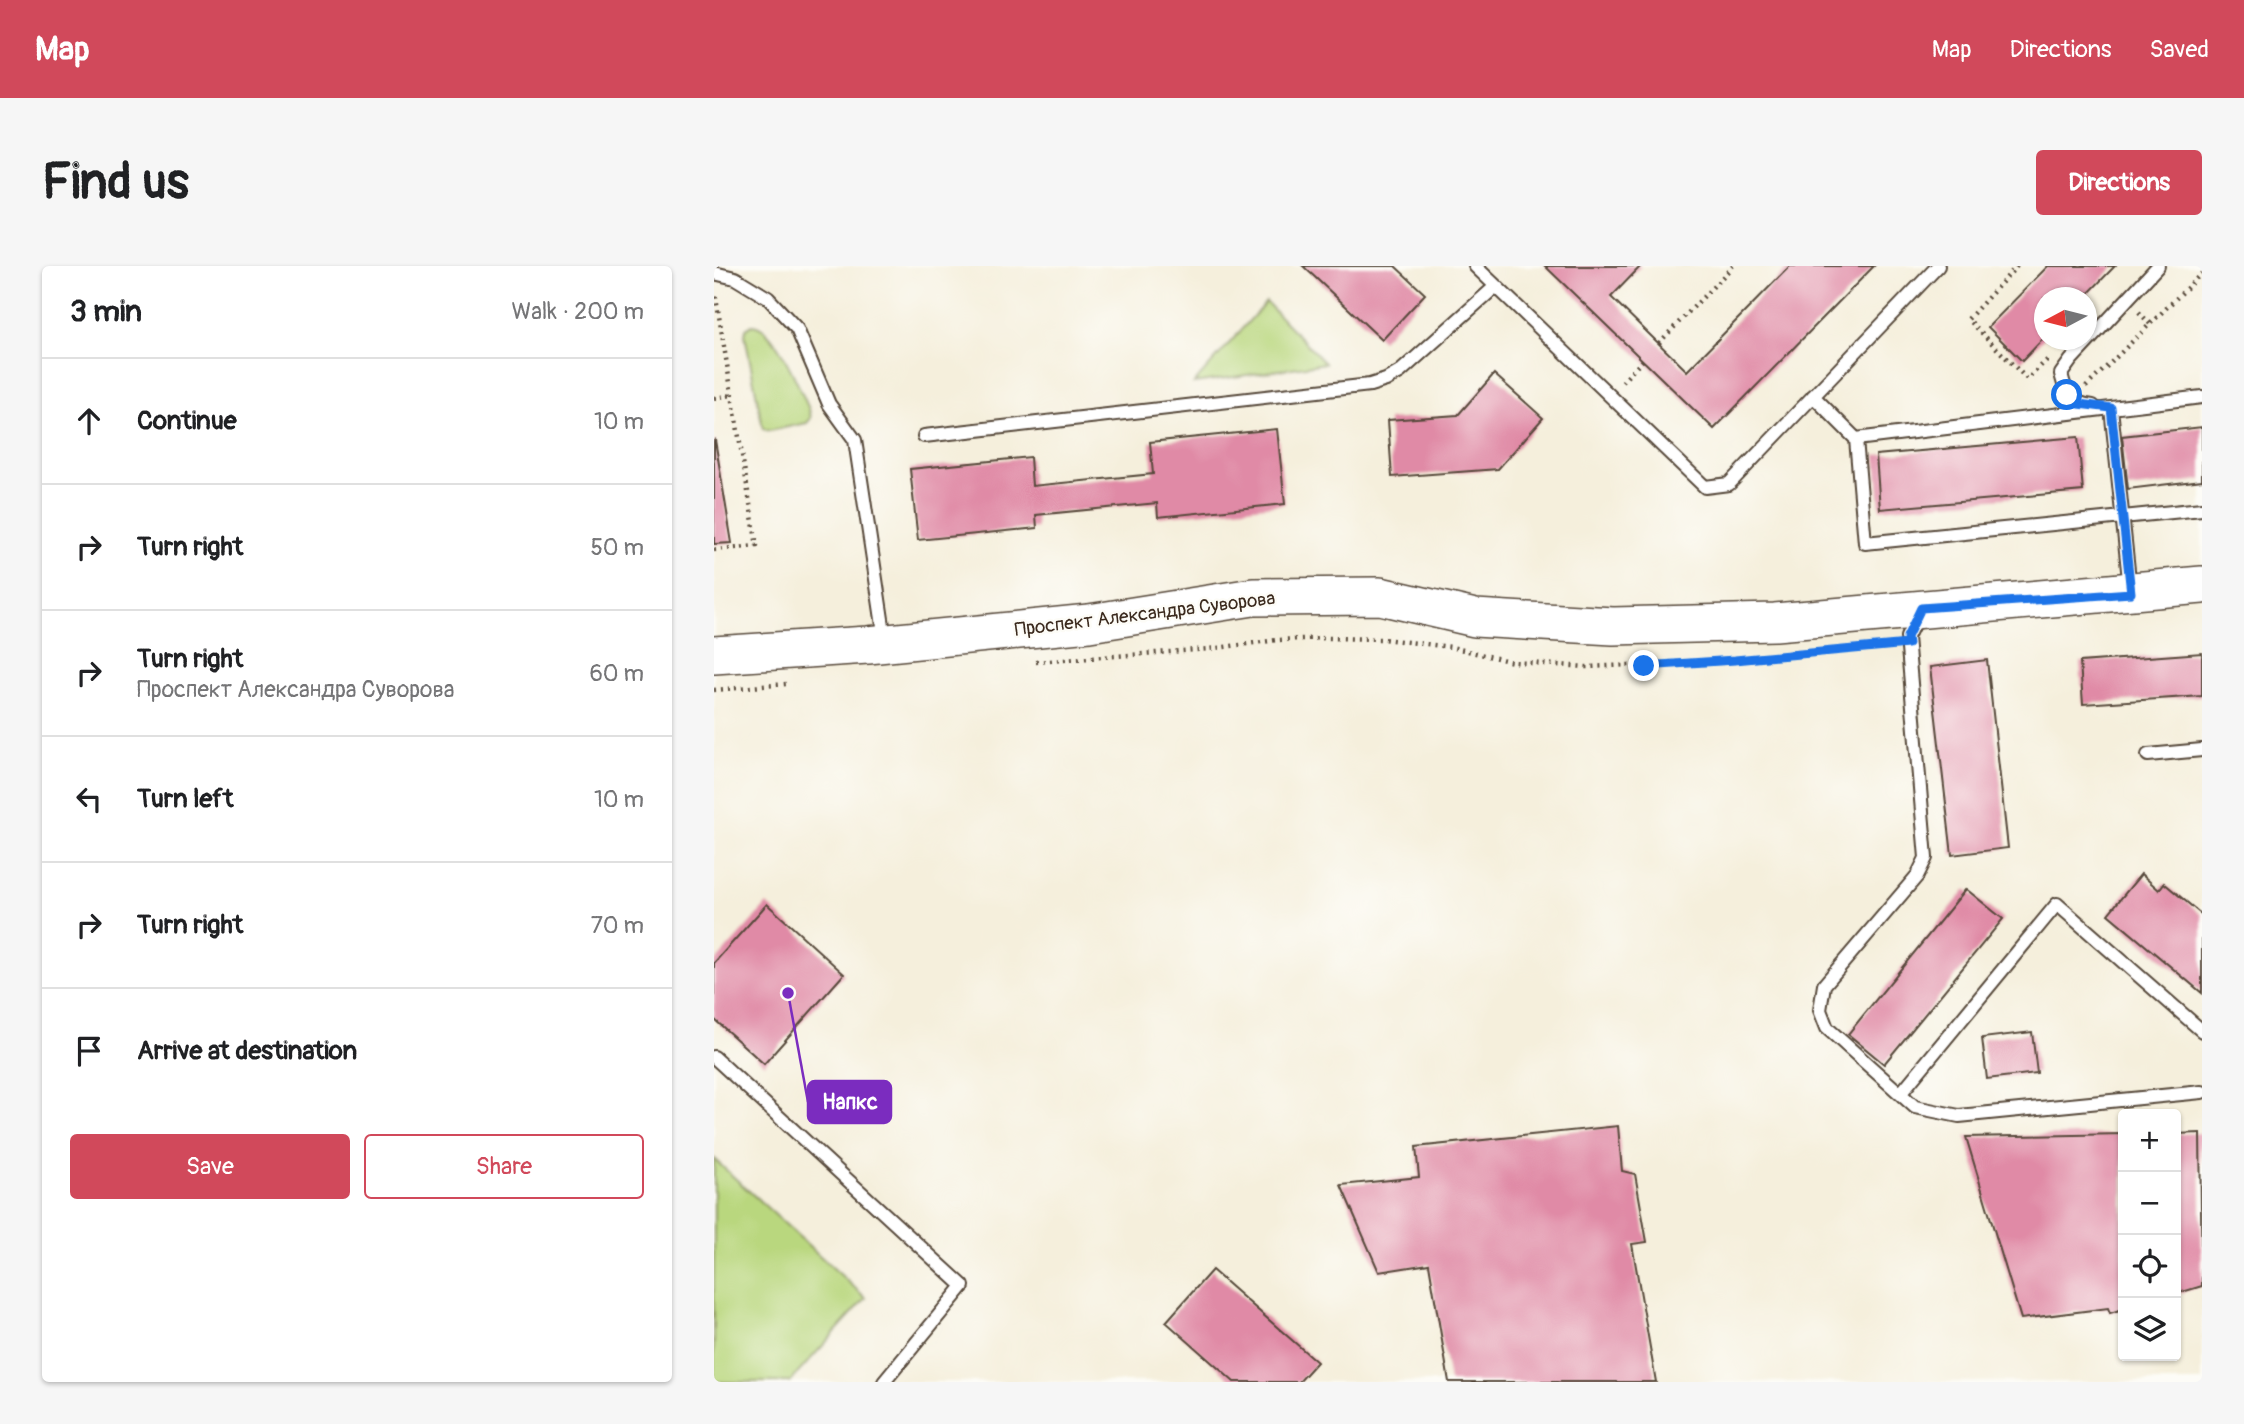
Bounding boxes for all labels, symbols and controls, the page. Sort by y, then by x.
text: Map [35,29,90,70]
text: Map [1932,35,1972,64]
text: Directions [2010,35,2111,64]
text: Saved [2149,35,2209,64]
button: Directions [2036,150,2202,215]
text: Find us [42,152,189,213]
north arrow [2034,287,2097,350]
text: 3 min [70,293,142,330]
text: Walk · 200 m [511,297,644,326]
route start [2051,379,2082,410]
icon: ahead [70,402,108,440]
text: Continue [137,405,237,437]
text: 10 m [594,407,644,436]
icon: right [70,528,108,566]
text: Turn right [137,531,243,563]
text: 50 m [590,533,644,562]
street label: Проспект Александра Суворова [1013,586,1277,642]
text: Turn right [137,643,243,675]
route end [1628,650,1659,681]
icon: right [70,654,108,692]
text: 60 m [589,659,644,688]
text: Проспект Александра Суворова [137,675,454,704]
icon: left [70,780,108,818]
text: Turn left [137,783,233,815]
text: 10 m [594,785,644,814]
icon: right [70,906,108,944]
text: Turn right [137,909,243,941]
text: 70 m [591,911,644,940]
icon: arrive [70,1032,108,1070]
text: Arrive at destination [137,1035,357,1067]
callout: Напкс [808,1081,891,1123]
text: Напкс [822,1089,878,1116]
map controls [2118,1109,2181,1361]
button: + [2118,1109,2181,1172]
button: Save [70,1134,350,1199]
button: Share [364,1134,644,1199]
button: − [2118,1172,2181,1235]
button: locate [2118,1235,2181,1298]
button: layers [2118,1298,2181,1361]

